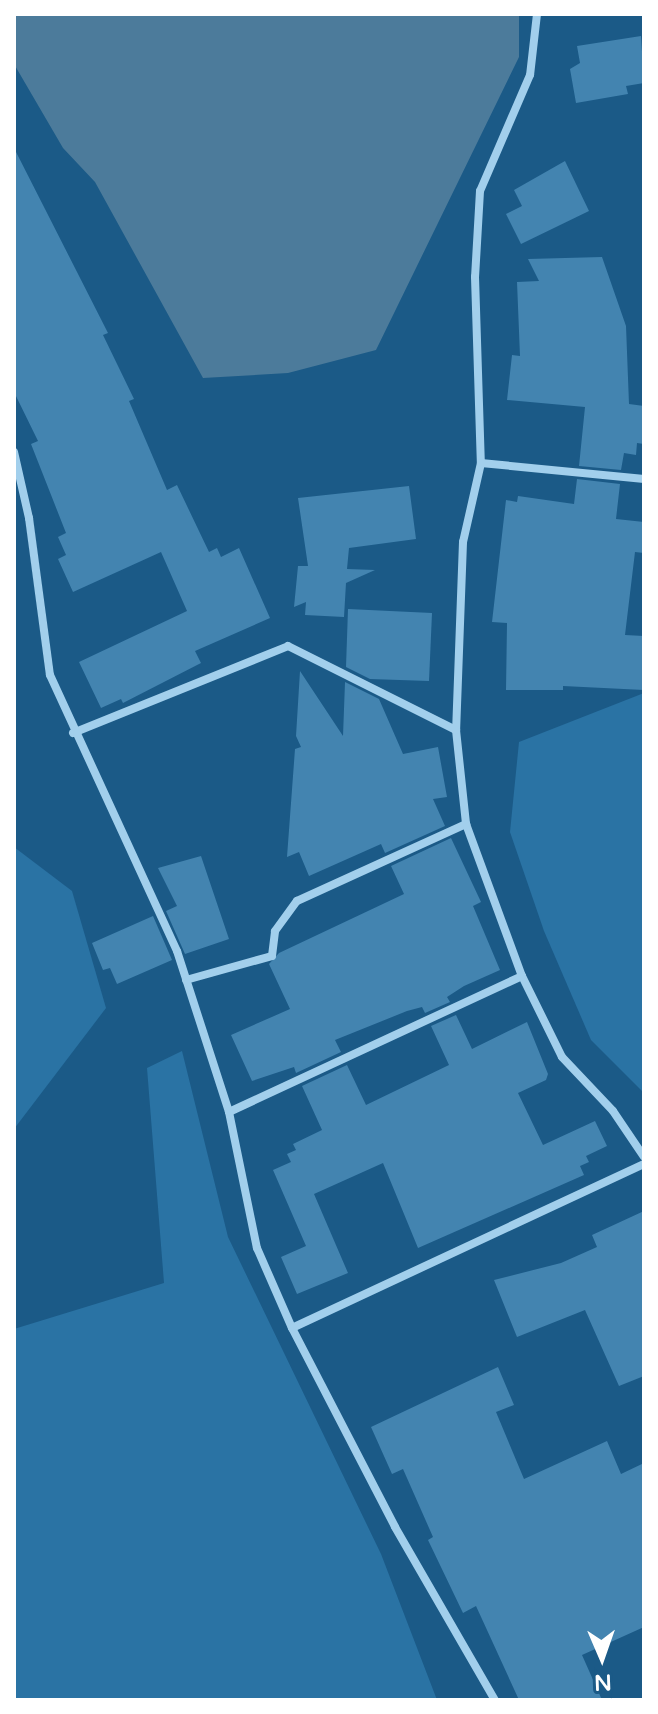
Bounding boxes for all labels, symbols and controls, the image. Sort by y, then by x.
north arrow [562,1618,642,1698]
text: N [594,1669,612,1695]

